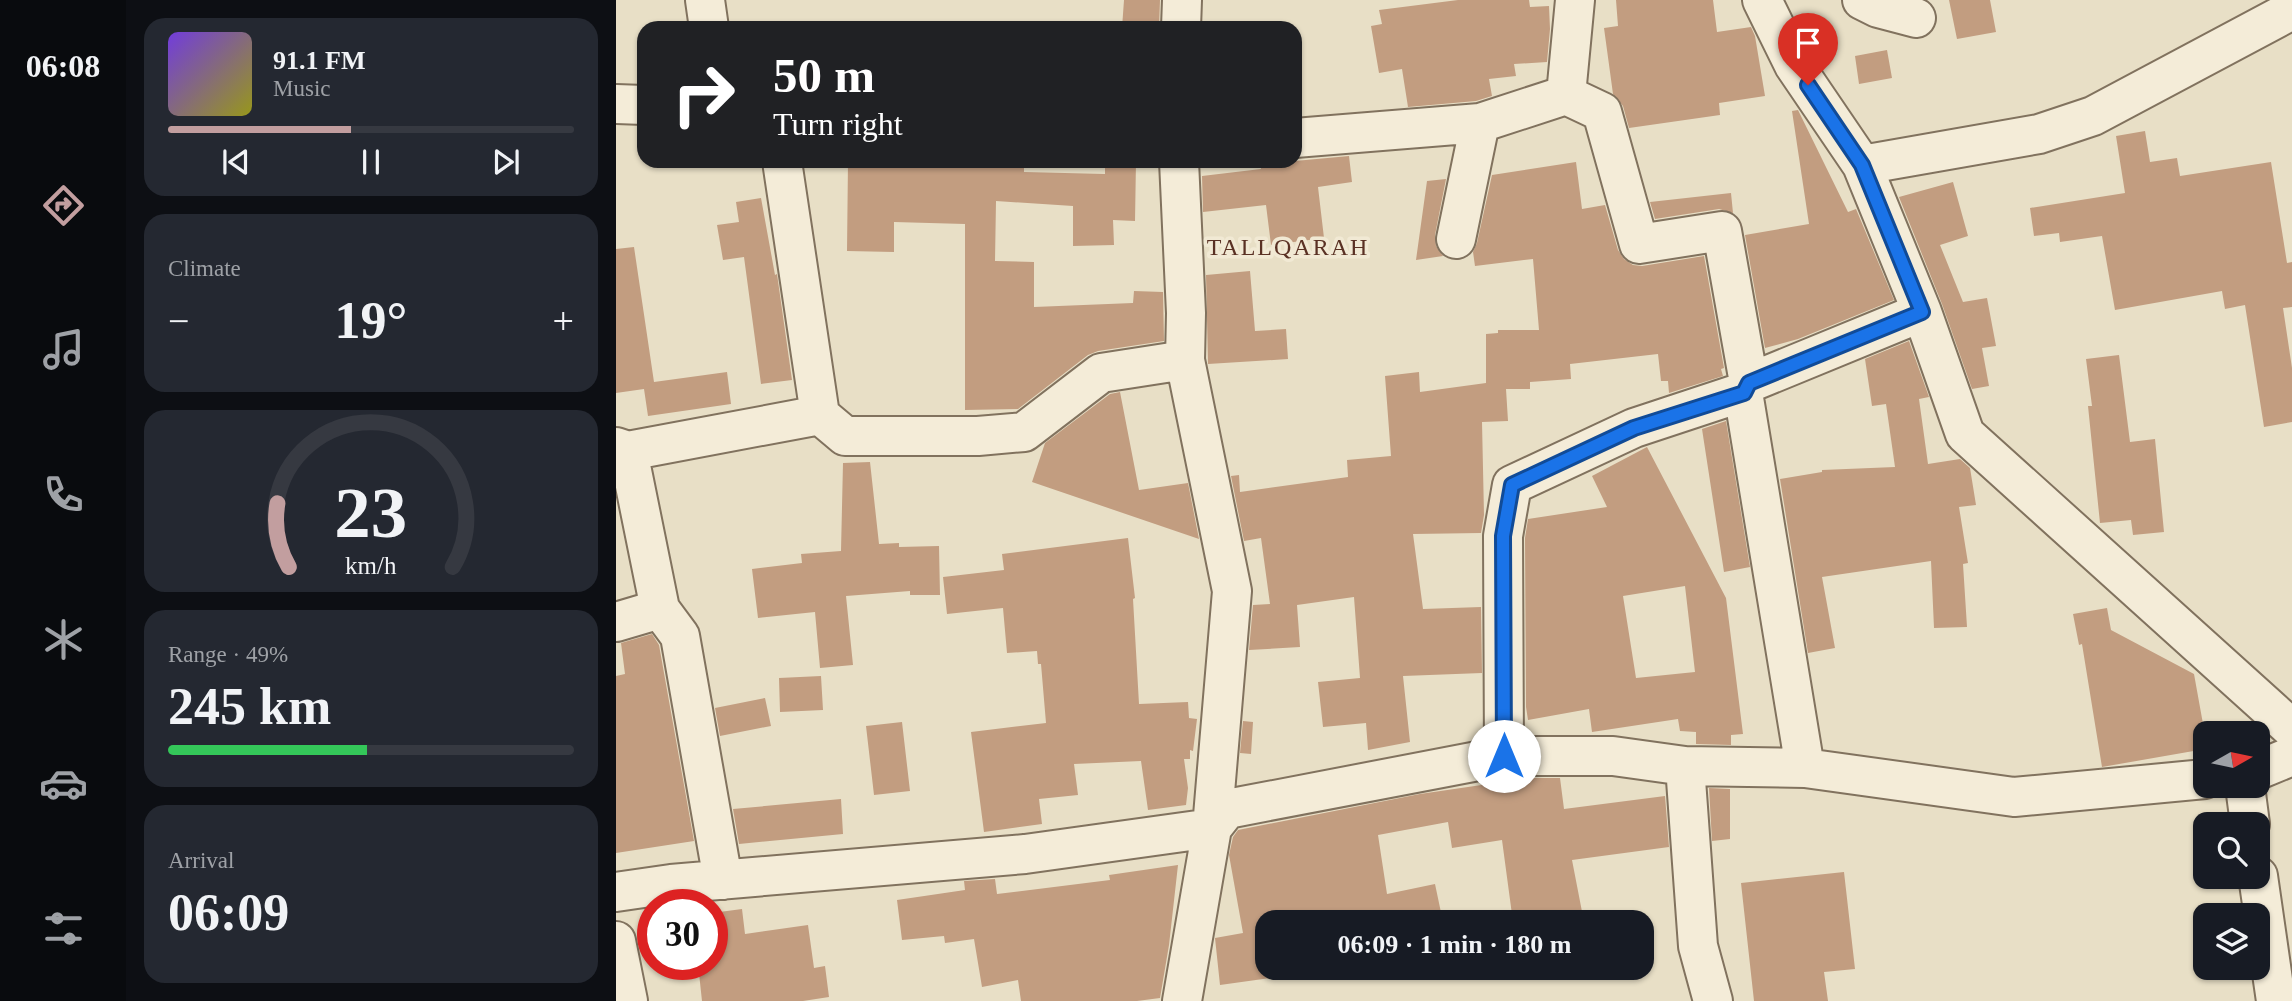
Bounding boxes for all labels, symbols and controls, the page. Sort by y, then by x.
pin [1778,13,1838,85]
icon: arrive [1789,24,1827,62]
text: 91.1 FM [273,46,365,75]
text: 06:08 [26,48,100,84]
text: 50 m [773,48,875,103]
icon: right [658,49,749,140]
text: Music [273,76,331,101]
text: Turn right [773,106,903,142]
icon: previous [217,143,255,181]
icon: pause [352,143,390,181]
icon: next [487,143,525,181]
icon: directions [39,181,88,230]
district label: TALLQARAH [1207,234,1369,260]
text: Climate [168,256,241,281]
text: 19° [335,292,407,349]
text: − [168,300,189,342]
text: + [553,300,574,342]
icon: music [39,325,88,374]
icon: phone [39,470,88,519]
text: 23 [335,472,407,553]
text: km/h [345,551,397,578]
icon: climate [39,615,88,664]
text: Range · 49% [168,642,288,667]
text: 245 km [168,678,331,735]
position arrow [1467,719,1541,793]
north arrow [2193,721,2270,798]
map controls [2193,721,2270,980]
icon: car [39,759,88,808]
button: search [2193,812,2270,889]
text: Arrival [168,848,234,873]
text: 06:09 [168,884,289,941]
speed limit sign: 30 [637,889,728,980]
button: layers [2193,903,2270,980]
icon: filters [39,904,88,953]
text: 06:09 · 1 min · 180 m [1338,930,1572,959]

